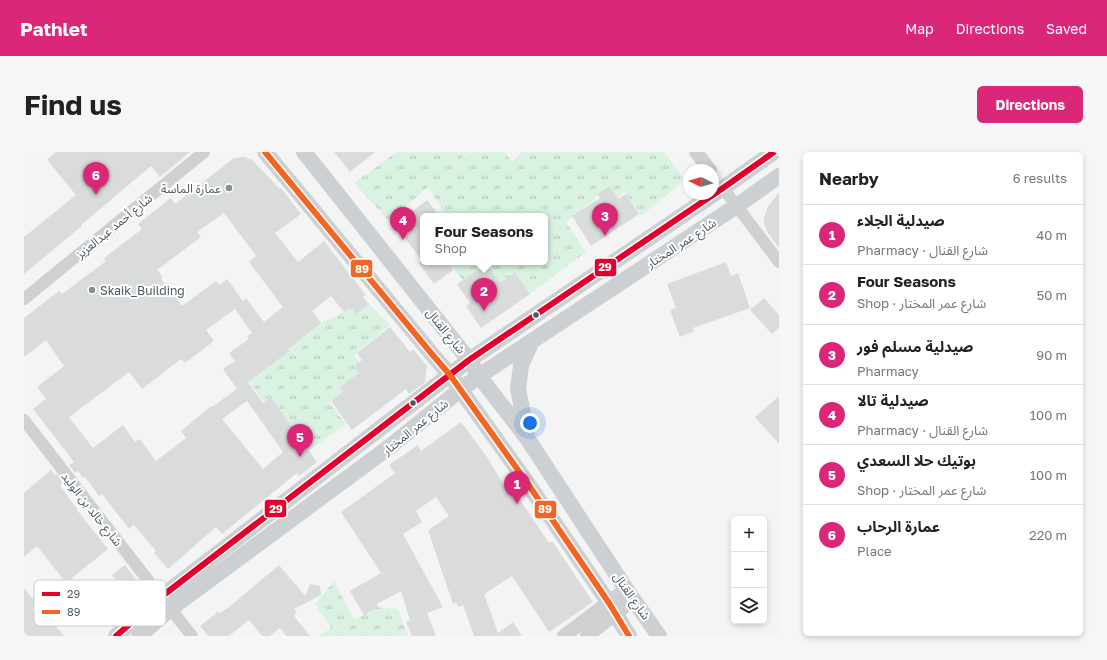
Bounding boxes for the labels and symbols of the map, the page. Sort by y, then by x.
pin: 6 [83,162,109,195]
north arrow [683,164,719,200]
place label: عمارة الماسة [161,181,221,196]
marker: عمارة الماسة [224,183,234,193]
street label: شارع أحمد عبدالعزيز [72,191,157,264]
pin: 3 [592,203,618,236]
pin: 4 [390,207,416,240]
street label: شارع عمر المختار [643,215,720,273]
line badge: 29 [594,258,617,277]
line badge: 89 [350,259,373,278]
text: 29 [598,260,612,273]
text: 89 [355,262,369,275]
pin: 2 [471,278,497,311]
place label: Skaik_Building [100,283,185,298]
marker: Skaik_Building [87,285,97,295]
street label: شارع القنال [422,305,469,358]
unlabelled marker [531,310,541,320]
street label: شارع عمر المختار [378,396,452,460]
unlabelled marker [408,398,418,408]
your location [520,413,540,433]
pin: 5 [287,424,313,457]
street label: شارع خالد بن الوليد [57,469,126,550]
pin: 1 [504,471,530,504]
line badge: 29 [264,499,287,518]
line badge: 89 [534,500,557,519]
text: 29 [269,502,283,515]
text: 89 [538,502,552,515]
street label: شارع القنال [609,569,654,624]
legend [34,580,166,626]
text: 29 [67,587,80,600]
text: 89 [67,605,80,618]

